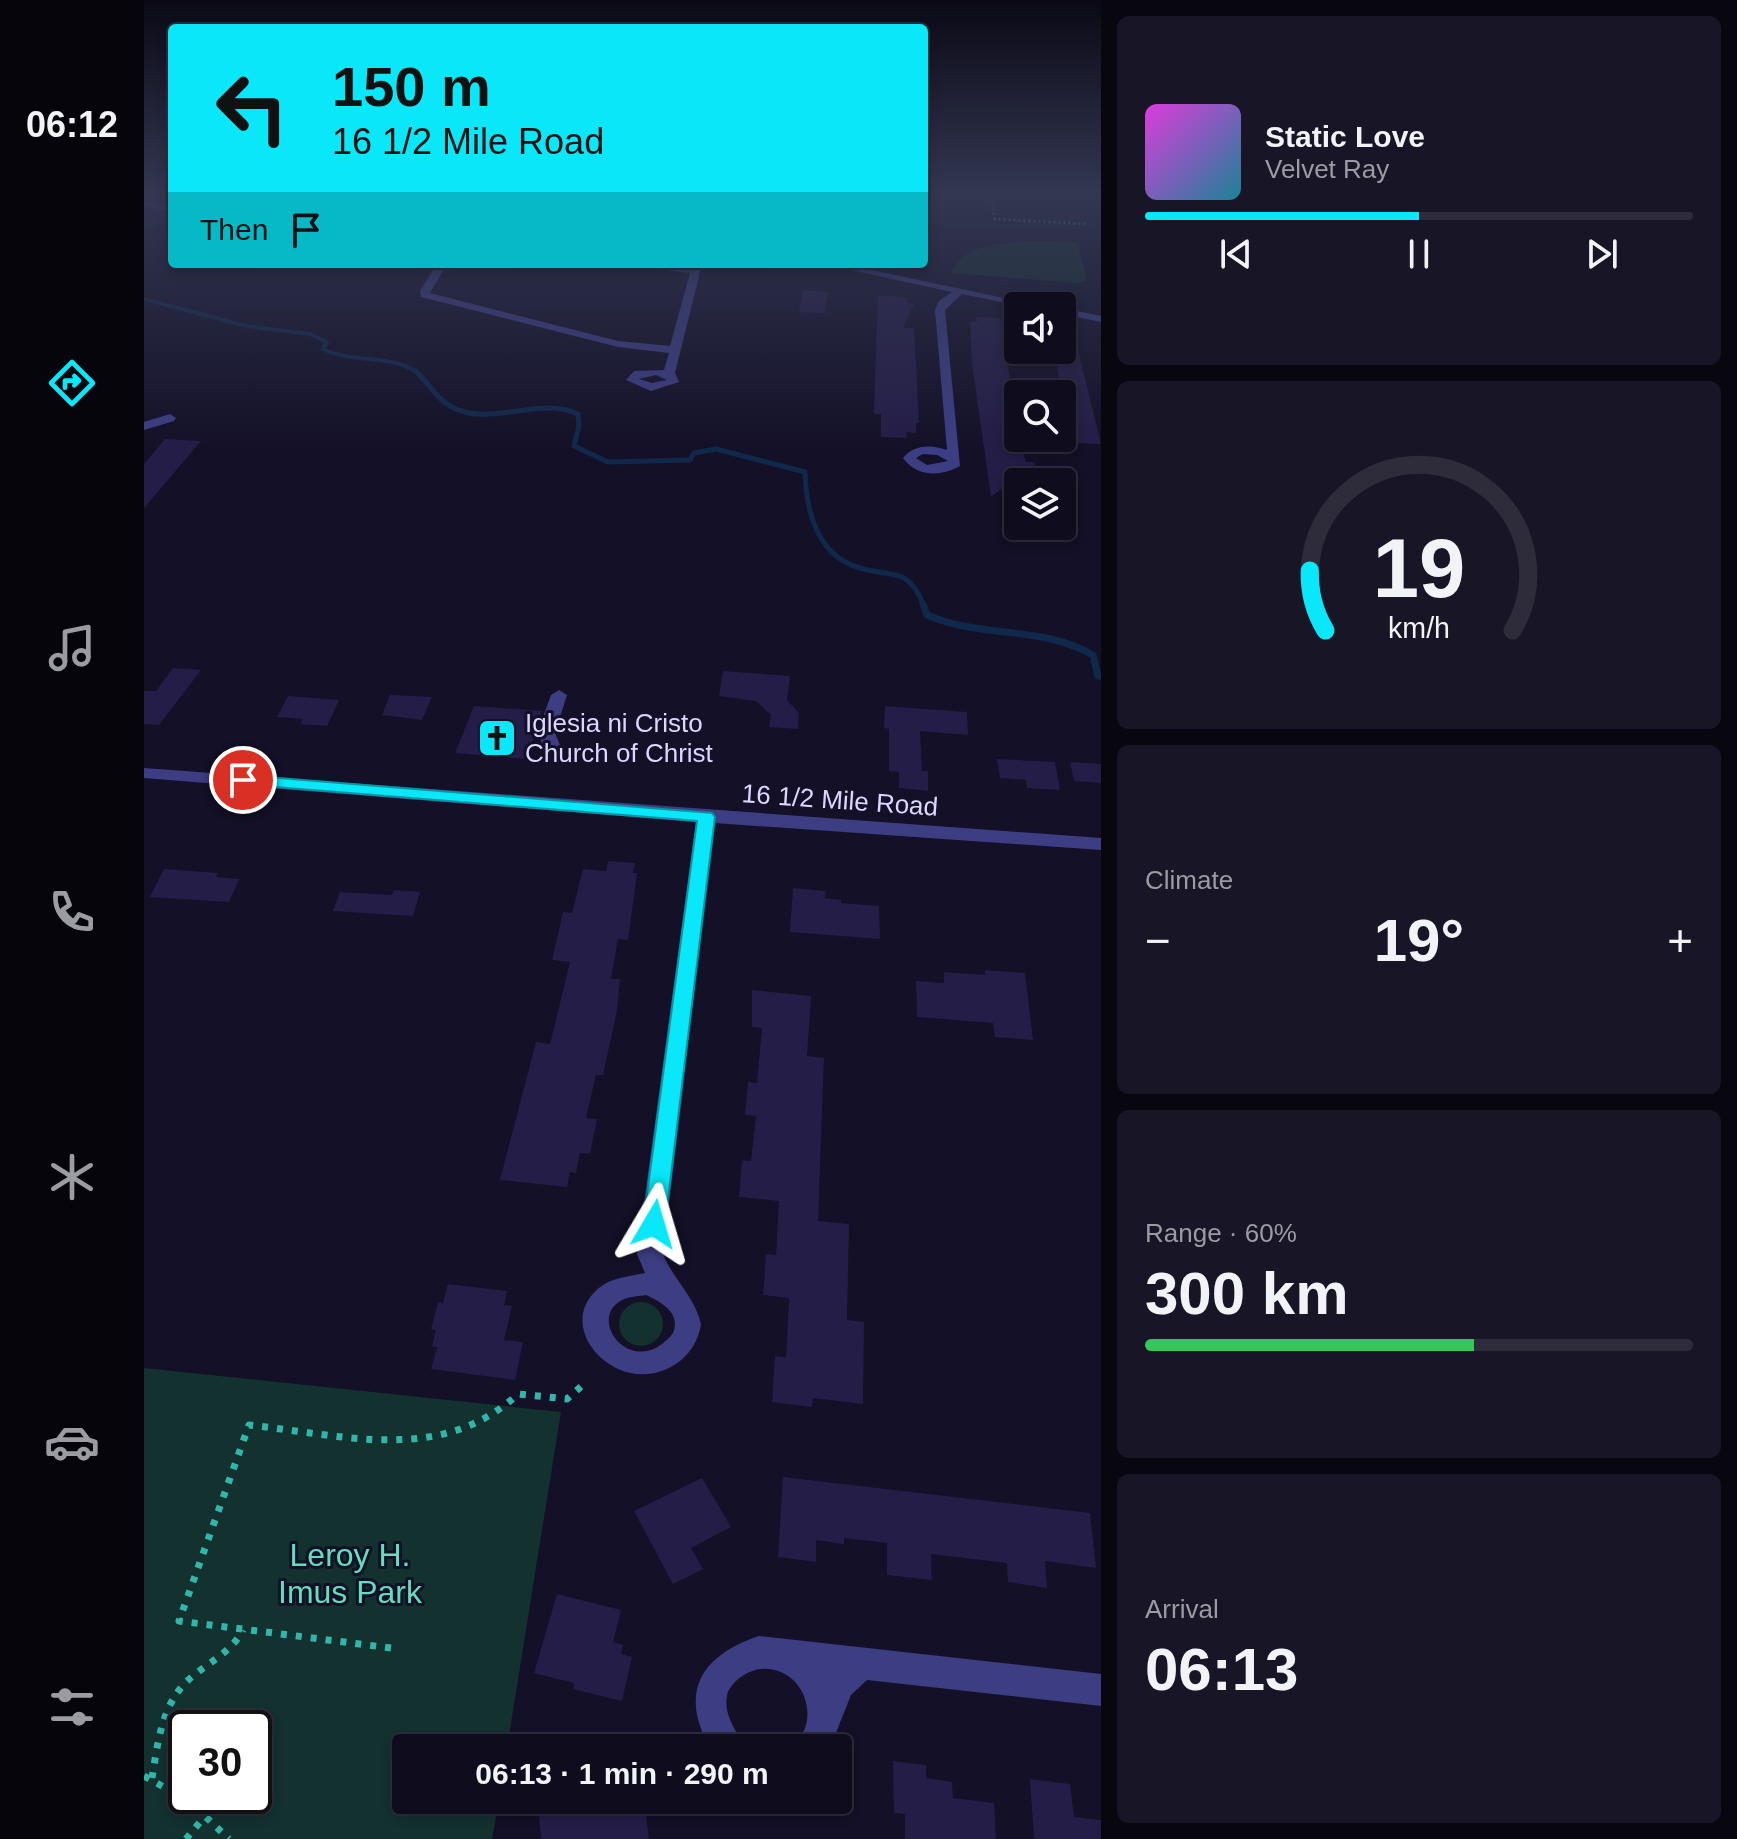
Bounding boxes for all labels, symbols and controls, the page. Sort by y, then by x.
text: 150 m [332,55,491,118]
icon: left [200,56,304,160]
text: 06:12 [26,104,118,145]
text: Static Love [1265,120,1425,153]
text: 16 1/2 Mile Road [332,121,604,162]
text: Velvet Ray [1265,154,1389,184]
icon: arrive [284,208,328,252]
text: Then [200,213,268,246]
icon: previous [1214,232,1258,276]
icon: pause [1397,232,1441,276]
icon: next [1580,232,1624,276]
map controls [1004,292,1076,540]
button: sound [1004,292,1076,364]
icon: directions [44,355,100,411]
button: search [1004,380,1076,452]
button: layers [1004,468,1076,540]
text: 19 [1373,521,1465,614]
text: km/h [1388,612,1450,644]
icon: music [44,620,100,676]
place label: Iglesia ni Cristo Church of Christ [525,708,714,768]
church icon: Iglesia ni Cristo Church of Christ [476,717,518,759]
pin [209,746,277,814]
icon: arrive [221,758,265,802]
street label: 16 1/2 Mile Road [741,778,939,822]
text: Climate [1145,865,1233,895]
icon: phone [44,884,100,940]
text: 19° [1374,907,1464,974]
text: − [1145,916,1171,965]
text: + [1667,916,1693,965]
icon: climate [44,1149,100,1205]
position arrow [612,1182,696,1266]
text: Range · 60% [1145,1218,1297,1248]
text: 300 km [1145,1260,1349,1327]
icon: car [44,1414,100,1470]
park label: Leroy H. Imus Park [278,1537,423,1610]
text: Arrival [1145,1594,1219,1624]
text: 06:13 [1145,1636,1298,1703]
icon: filters [44,1679,100,1735]
speed limit sign: 30 [168,1710,272,1814]
text: 06:13 · 1 min · 290 m [475,1757,769,1790]

